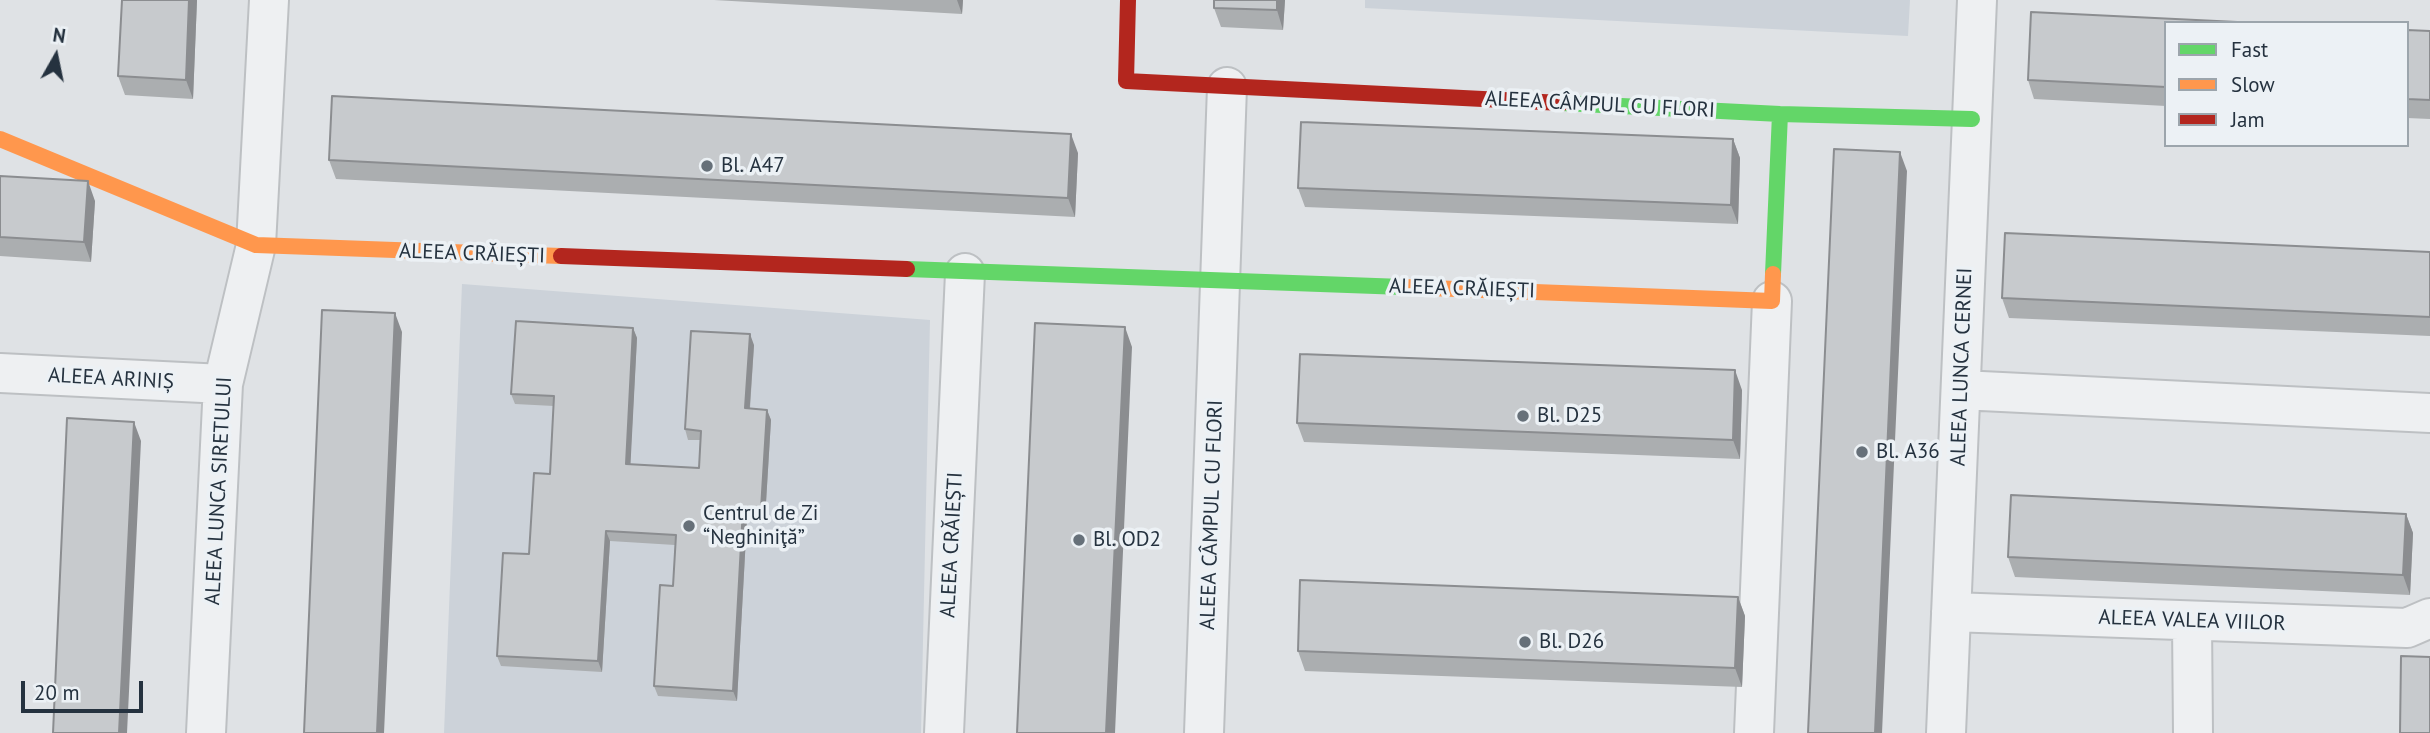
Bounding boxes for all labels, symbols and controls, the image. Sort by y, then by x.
north arrow [21,21,91,91]
legend [2164,21,2409,147]
text: N [51,22,67,48]
text: Fast [2231,36,2268,63]
text: Slow [2231,71,2275,98]
street label: ALEEA CÂMPUL CU FLORI [1484,86,1716,124]
text: Jam [2231,106,2265,133]
place label: Bl. A47 [721,153,785,179]
marker: Bl. A47 [699,158,715,174]
street label: ALEEA CRĂIEȘTI [399,239,545,269]
street label: ALEEA LUNCA CERNEI [1946,267,1978,467]
street label: ALEEA CRĂIEȘTI [1389,274,1535,304]
street label: ALEEA ARINIȘ [48,363,174,395]
street label: ALEEA LUNCA SIRETULUI [200,376,238,606]
street label: ALEEA CÂMPUL CU FLORI [1195,399,1229,631]
place label: Bl. D25 [1537,403,1602,429]
marker: Bl. D25 [1515,408,1531,424]
place label: Bl. A36 [1876,439,1940,465]
marker: Bl. A36 [1854,444,1870,460]
street label: ALEEA CRĂIEȘTI [936,471,968,619]
place label: Centrul de Zi “Neghiniţă” [703,501,818,551]
marker: Centrul de Zi “Neghiniţă” [681,518,697,534]
place label: Bl. OD2 [1093,527,1161,553]
marker: Bl. OD2 [1071,532,1087,548]
street label: ALEEA VALEA VIILOR [2098,605,2286,637]
place label: Bl. D26 [1539,629,1604,655]
marker: Bl. D26 [1517,634,1533,650]
scale bar [24,666,147,710]
text: 20 m [34,679,80,706]

